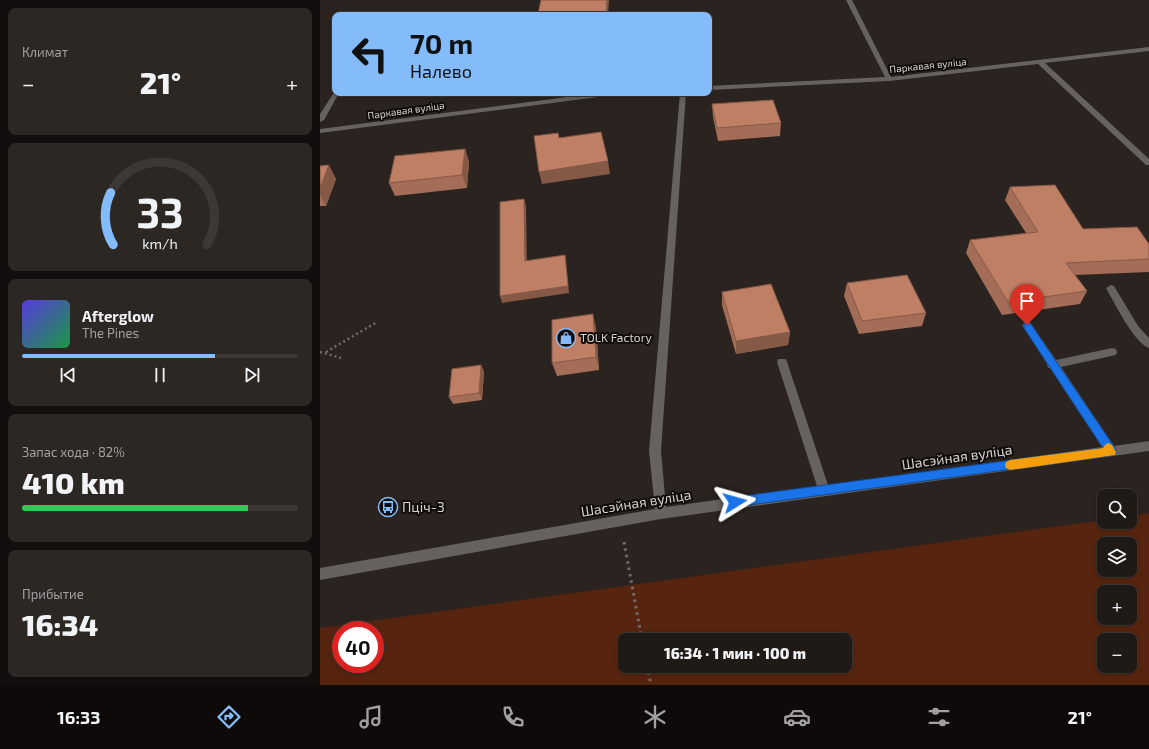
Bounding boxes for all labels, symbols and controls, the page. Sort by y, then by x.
text: 70 m [410,26,473,60]
icon: left [344,28,396,80]
text: Климат [22,44,68,60]
street label: Паркавая вуліца [889,55,967,76]
text: Налево [410,60,472,82]
text: 21° [140,64,181,100]
text: − [22,70,35,96]
text: + [286,70,298,96]
street label: Паркавая вуліца [367,99,445,122]
text: 33 [136,186,184,236]
text: km/h [142,235,178,252]
pin [1010,284,1044,325]
icon: arrive [1016,290,1038,312]
text: Afterglow [82,307,154,325]
text: The Pines [82,325,139,341]
shop icon: TOLK Factory [555,327,577,349]
place label: TOLK Factory [580,330,652,344]
icon: previous [57,364,79,386]
icon: pause [149,364,171,386]
icon: next [241,364,263,386]
street label: Шасэйная вуліца [900,440,1013,473]
text: Запас хода · 82% [22,444,125,460]
text: 410 km [22,464,125,500]
position arrow [714,481,756,523]
street label: Шасэйная вуліца [579,485,692,520]
map controls [1097,489,1137,673]
button: search [1097,489,1137,529]
bus stop icon: Пціч-3 [377,496,399,518]
place label: Пціч-3 [402,498,445,515]
button: layers [1097,537,1137,577]
button: + [1097,585,1137,625]
text: Прибытие [22,586,84,602]
text: 16:34 [22,606,98,642]
speed limit sign: 40 [332,621,384,673]
button: − [1097,633,1137,673]
text: 16:34 · 1 мин · 100 m [664,644,806,662]
icon: directions [215,703,243,731]
icon: music [357,703,385,731]
icon: phone [499,703,527,731]
icon: climate [641,703,669,731]
icon: car [783,703,811,731]
icon: filters [925,703,953,731]
text: 16:33 [57,706,101,728]
text: 21° [1067,706,1092,728]

